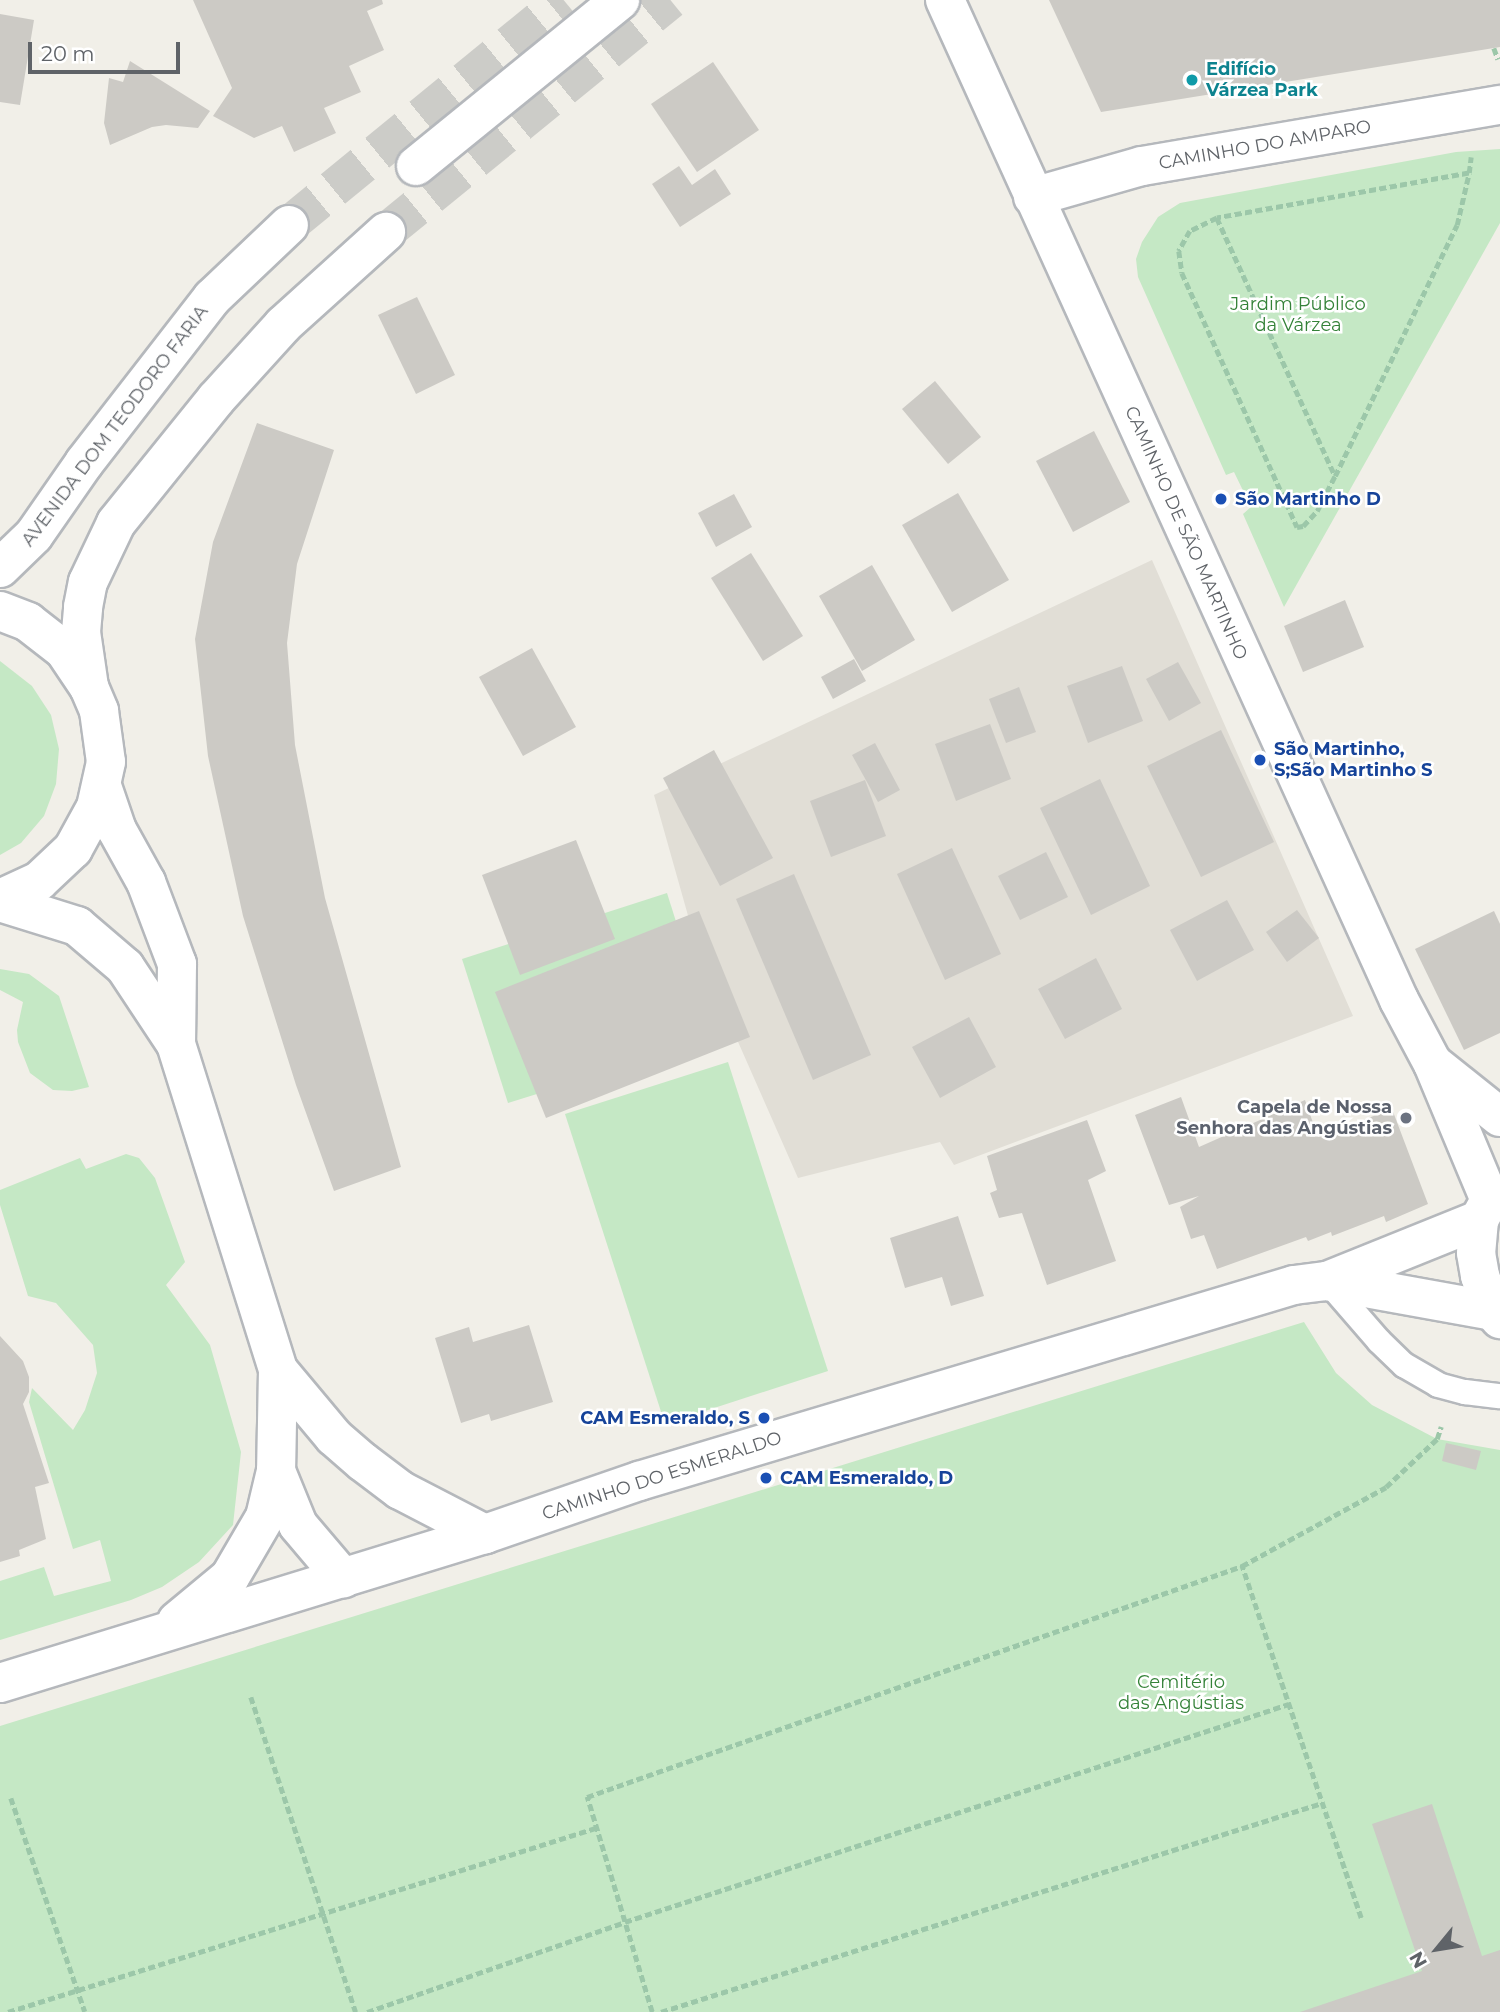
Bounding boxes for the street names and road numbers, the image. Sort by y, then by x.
street label: CAMINHO DO AMPARO [1157,116,1373,174]
street label: AVENIDA DOM TEODORO FARIA [17,301,213,551]
street label: CAMINHO DE SÃO MARTINHO [1120,403,1252,663]
street label: CAMINHO DO ESMERALDO [540,1427,784,1525]

